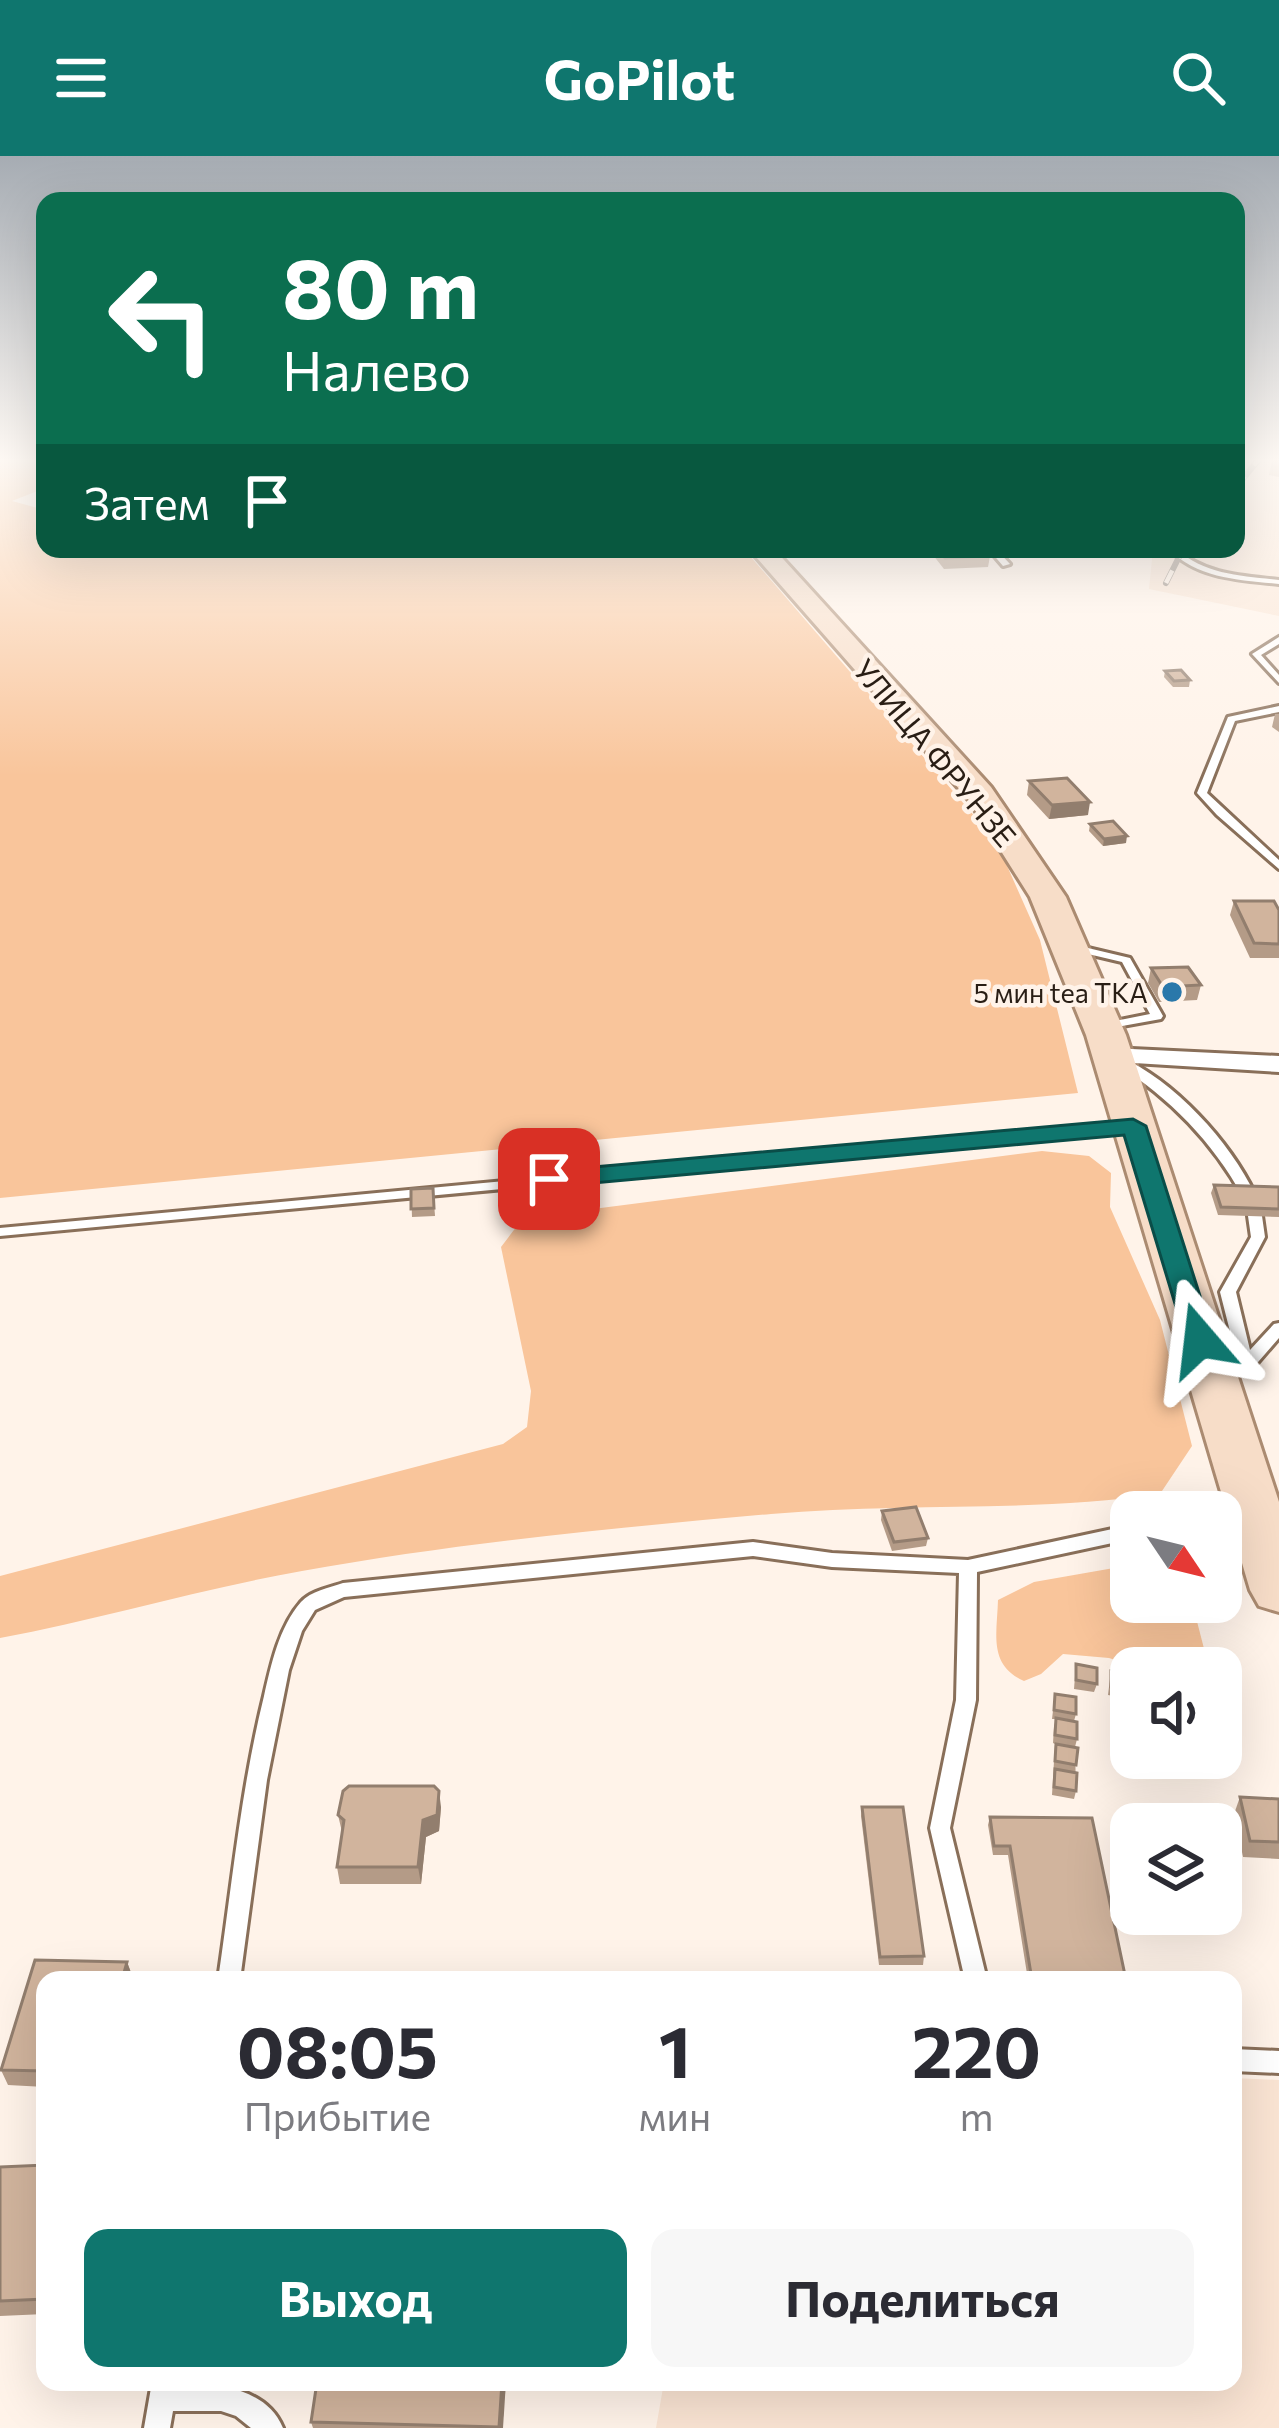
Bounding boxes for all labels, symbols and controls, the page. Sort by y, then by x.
icon: menu [48,45,114,111]
text: GoPilot [544,45,735,111]
icon: search [1165,45,1231,111]
text: 80 m [282,234,479,336]
icon: left [84,240,240,396]
text: Налево [282,336,471,402]
icon: arrive [234,468,300,534]
text: Затем [84,474,210,529]
street label: УЛИЦА ФРУНЗЕ [847,651,1025,853]
place label: 5 мин tea TKA [974,976,1148,1009]
marker: 5 мин tea TKA [1159,979,1185,1005]
pin [498,1128,600,1230]
icon: arrive [516,1146,582,1212]
position arrow [1137,1277,1263,1403]
north arrow [1110,1491,1242,1623]
map controls [1110,1491,1242,1935]
button: sound [1110,1647,1242,1779]
button: layers [1110,1803,1242,1935]
text: 08:05 [237,2005,438,2093]
text: 1 [659,2005,691,2093]
text: 220 [912,2005,1041,2093]
text: Прибытие [244,2091,431,2139]
text: мин [639,2091,711,2139]
text: m [960,2091,994,2139]
button: Выход [84,2229,627,2367]
button: Поделиться [651,2229,1194,2367]

